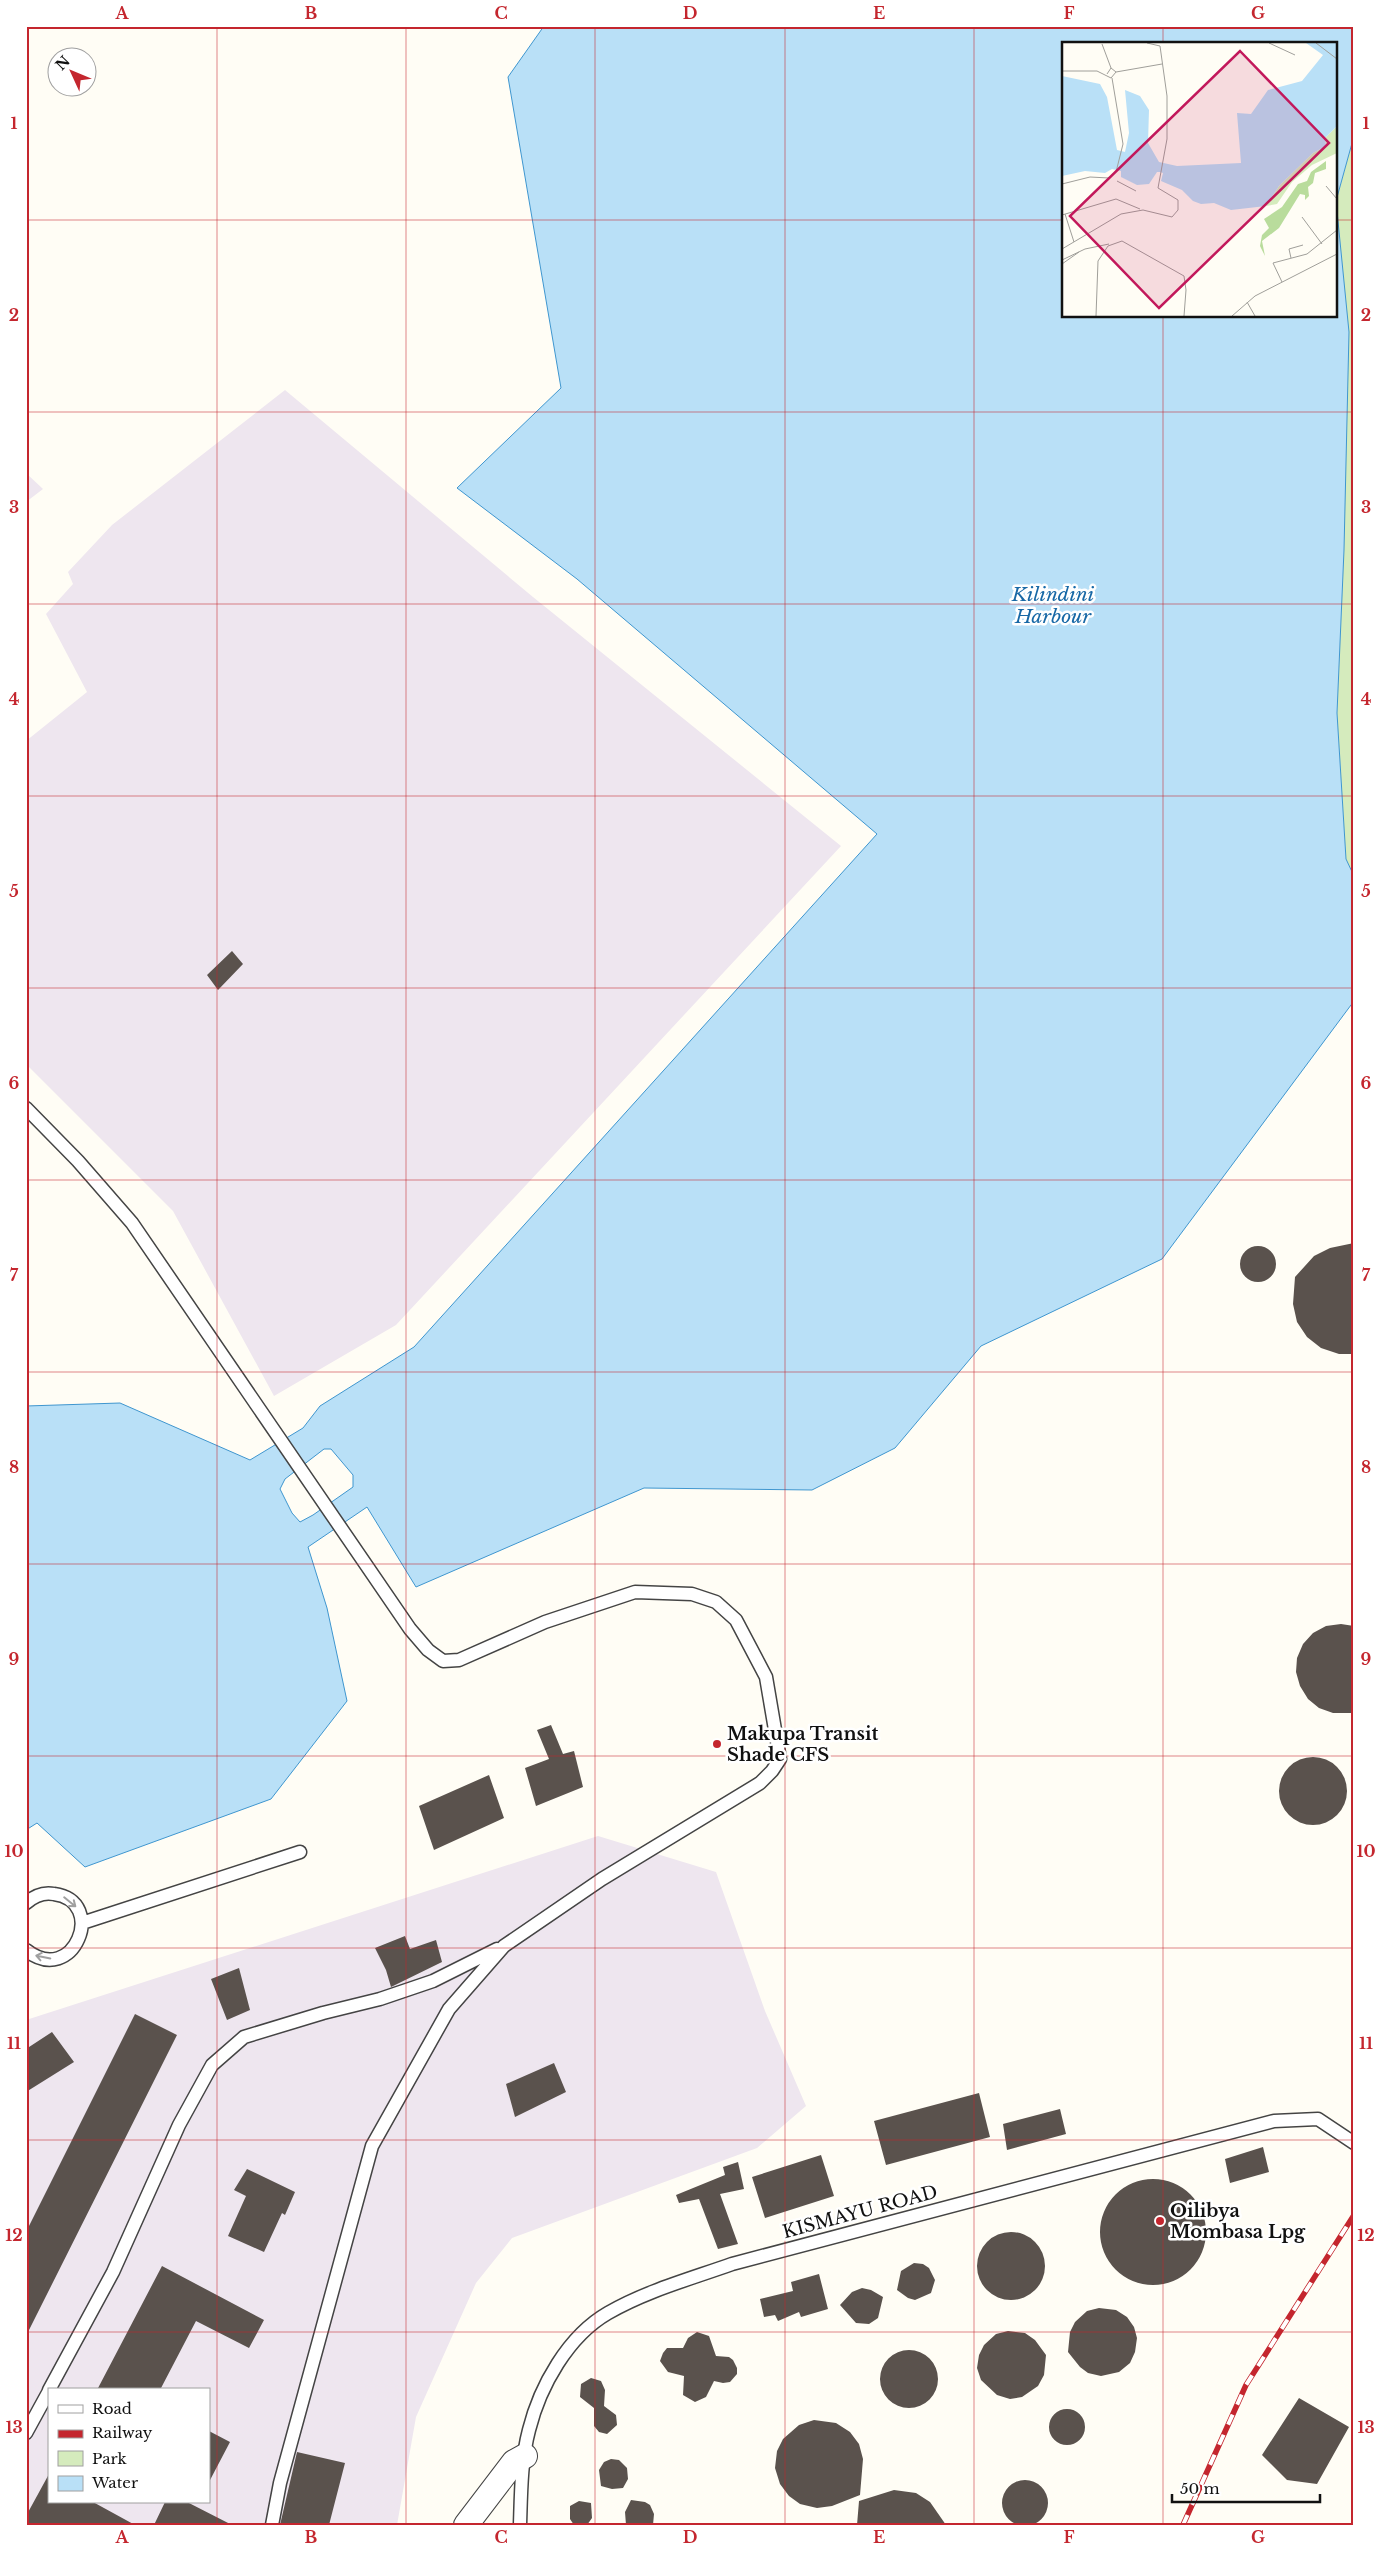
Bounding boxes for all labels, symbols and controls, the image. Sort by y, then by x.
text: A [115,3,130,23]
text: B [305,3,318,23]
text: C [494,3,508,23]
text: D [683,3,697,23]
text: E [873,3,885,23]
text: F [1063,3,1075,23]
text: G [1251,3,1265,23]
inset map [1062,42,1338,318]
north arrow [48,48,98,98]
text: N [52,52,74,74]
text: 1 [11,113,18,133]
text: 1 [1363,113,1370,133]
text: 2 [9,305,19,325]
text: 2 [1361,305,1371,325]
text: 3 [9,497,19,517]
text: 3 [1361,497,1371,517]
water label: Kilindini Harbour [1011,583,1095,628]
text: 4 [9,689,19,709]
text: 4 [1361,689,1371,709]
text: 5 [9,881,19,901]
text: 5 [1361,881,1371,901]
text: 6 [9,1073,20,1093]
text: 6 [1361,1073,1372,1093]
text: 7 [10,1265,19,1285]
text: 7 [1362,1265,1371,1285]
text: 8 [9,1457,19,1477]
text: 8 [1361,1457,1371,1477]
text: 9 [9,1649,20,1669]
text: 9 [1361,1649,1372,1669]
place label: Makupa Transit Shade CFS [727,1723,878,1766]
marker: Makupa Transit Shade CFS [711,1738,723,1750]
text: 10 [4,1841,24,1861]
text: 10 [1356,1841,1376,1861]
one-way arrow [63,1896,76,1907]
one-way arrow [36,1952,52,1962]
text: 11 [7,2033,21,2053]
text: 11 [1359,2033,1373,2053]
street label: KISMAYU ROAD [780,2181,940,2243]
place label: Oilibya Mombasa Lpg [1170,2200,1306,2243]
marker: Oilibya Mombasa Lpg [1154,2215,1166,2227]
text: 12 [5,2225,23,2245]
text: 12 [1357,2225,1375,2245]
legend [48,2388,210,2504]
text: Road [92,2399,132,2418]
text: 13 [5,2417,23,2437]
text: 13 [1357,2417,1375,2437]
text: Railway [92,2423,153,2442]
text: Park [92,2449,128,2468]
scale bar [1172,2471,1320,2503]
text: Water [91,2473,139,2492]
text: 50 m [1180,2479,1220,2498]
text: A [115,2527,130,2547]
text: B [305,2527,318,2547]
text: C [494,2527,508,2547]
text: D [683,2527,697,2547]
text: E [873,2527,885,2547]
text: F [1063,2527,1075,2547]
text: G [1251,2527,1265,2547]

